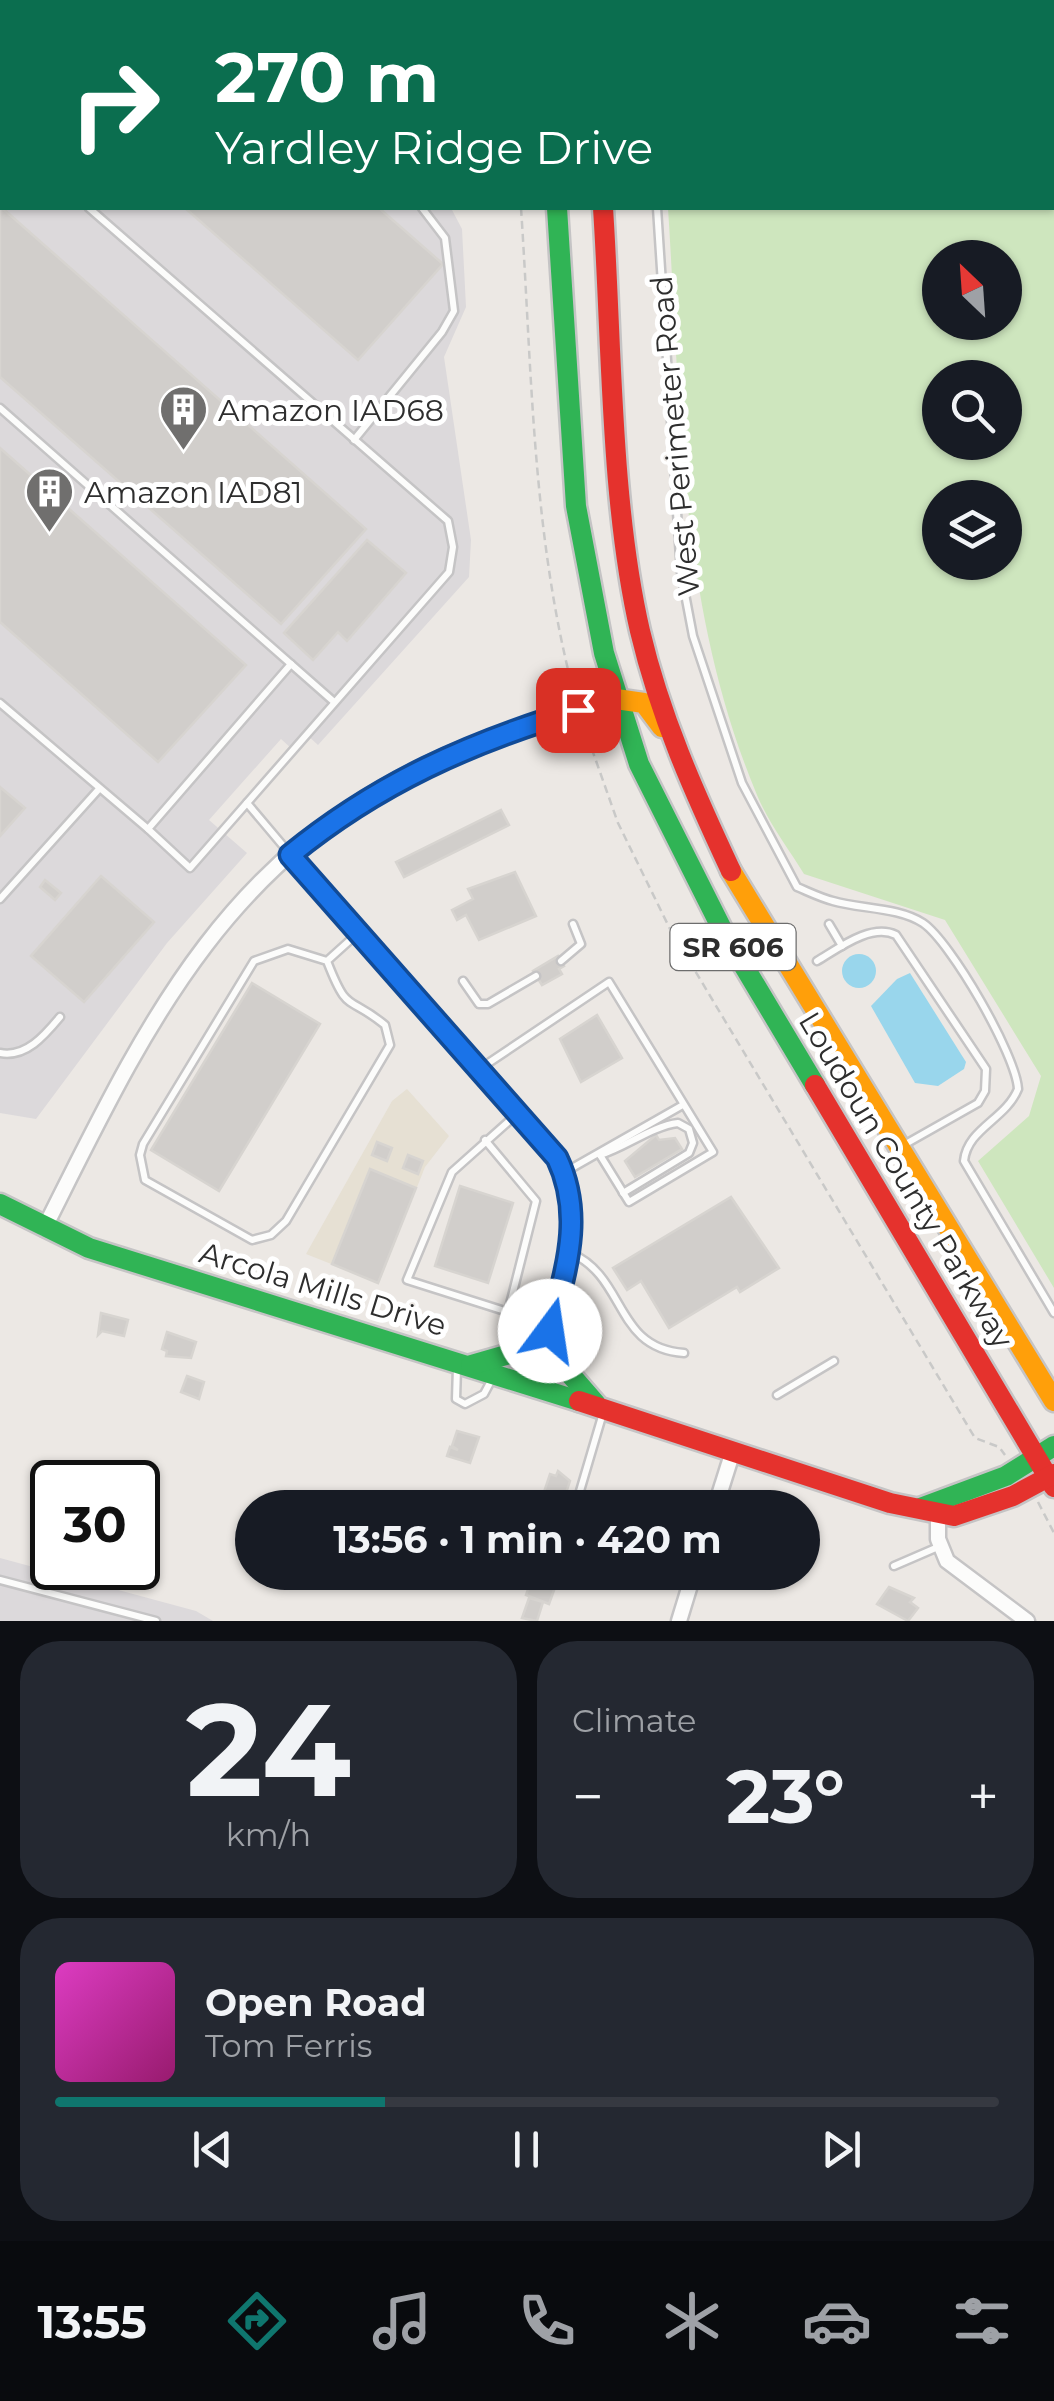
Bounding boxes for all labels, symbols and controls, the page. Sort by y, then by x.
text: 270 m [215,34,439,120]
icon: right [50,40,180,170]
text: Yardley Ridge Drive [215,120,653,175]
north arrow [922,240,1022,340]
map controls [922,240,1022,580]
street label: West Perimeter Road [643,274,707,598]
button: search [922,360,1022,460]
building icon: Amazon IAD68 [157,384,209,452]
place label: Amazon IAD68 [218,392,444,429]
building icon: Amazon IAD81 [23,466,75,534]
place label: Amazon IAD81 [84,474,302,511]
button: layers [922,480,1022,580]
pin [536,668,621,753]
icon: arrive [551,683,606,738]
road number: SR 606 [670,924,796,970]
street label: Loudoun County Parkway [791,1005,1022,1356]
street label: Arcola Mills Drive [195,1234,451,1344]
position arrow [498,1279,602,1383]
speed limit sign: 30 [30,1460,160,1590]
text: 13:56 · 1 min · 420 m [333,1516,722,1563]
text: 24 [186,1670,351,1829]
text: Climate [572,1701,696,1740]
text: 23° [726,1750,845,1842]
text: − [572,1763,604,1830]
text: + [967,1763,999,1830]
text: km/h [226,1815,311,1854]
text: Open Road [205,1979,427,2026]
text: Tom Ferris [205,2026,372,2065]
icon: previous [185,2122,240,2177]
icon: pause [499,2122,554,2177]
icon: next [814,2122,869,2177]
icon: directions [222,2286,292,2356]
icon: music [367,2286,437,2356]
icon: phone [512,2286,582,2356]
icon: climate [657,2286,727,2356]
icon: car [802,2286,872,2356]
icon: filters [947,2286,1017,2356]
text: 13:55 [37,2294,147,2349]

